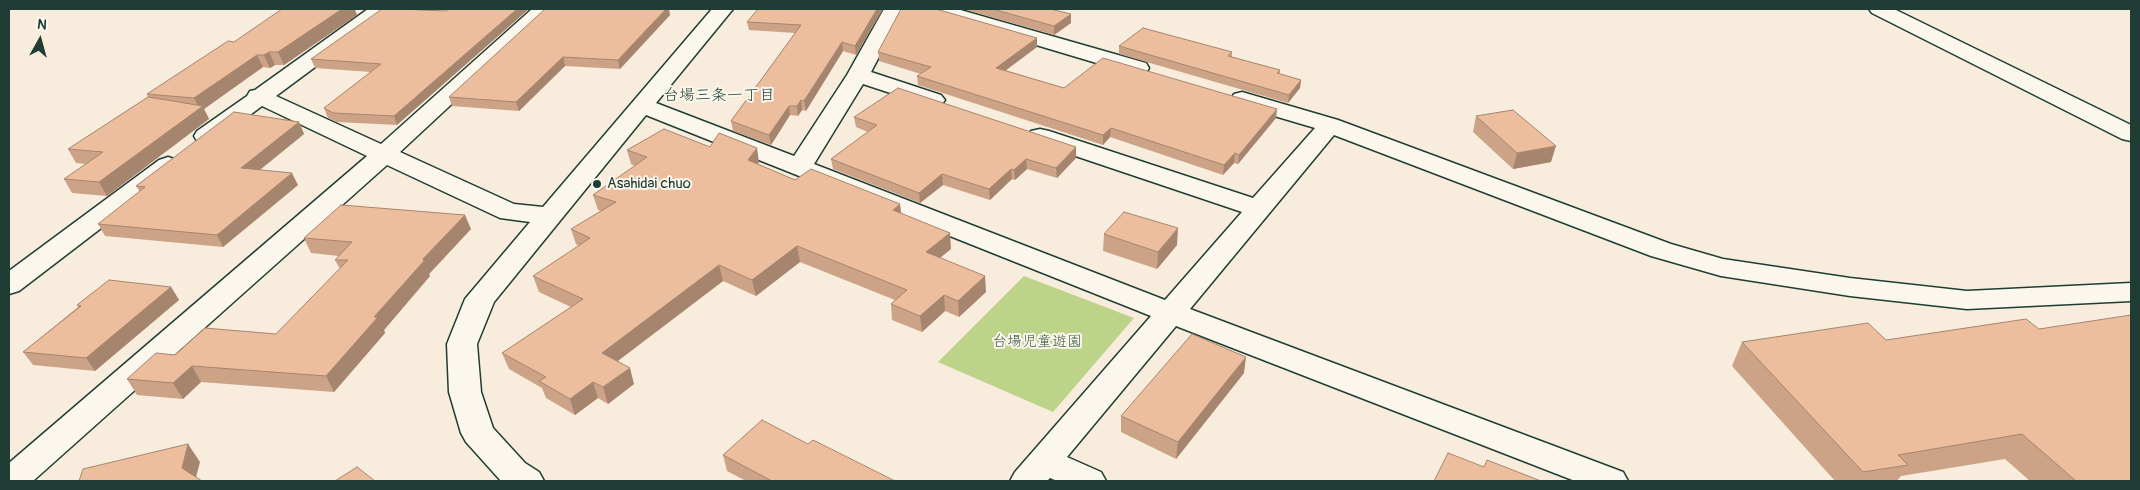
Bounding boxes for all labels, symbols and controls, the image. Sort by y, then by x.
north arrow [15,15,65,65]
text: N [36,16,48,34]
district label: 台場三条一丁目 [663,86,775,106]
place label: Asahidai chuo [607,175,691,193]
marker: Asahidai chuo [591,178,603,190]
park label: 台場児童遊園 [992,333,1082,351]

